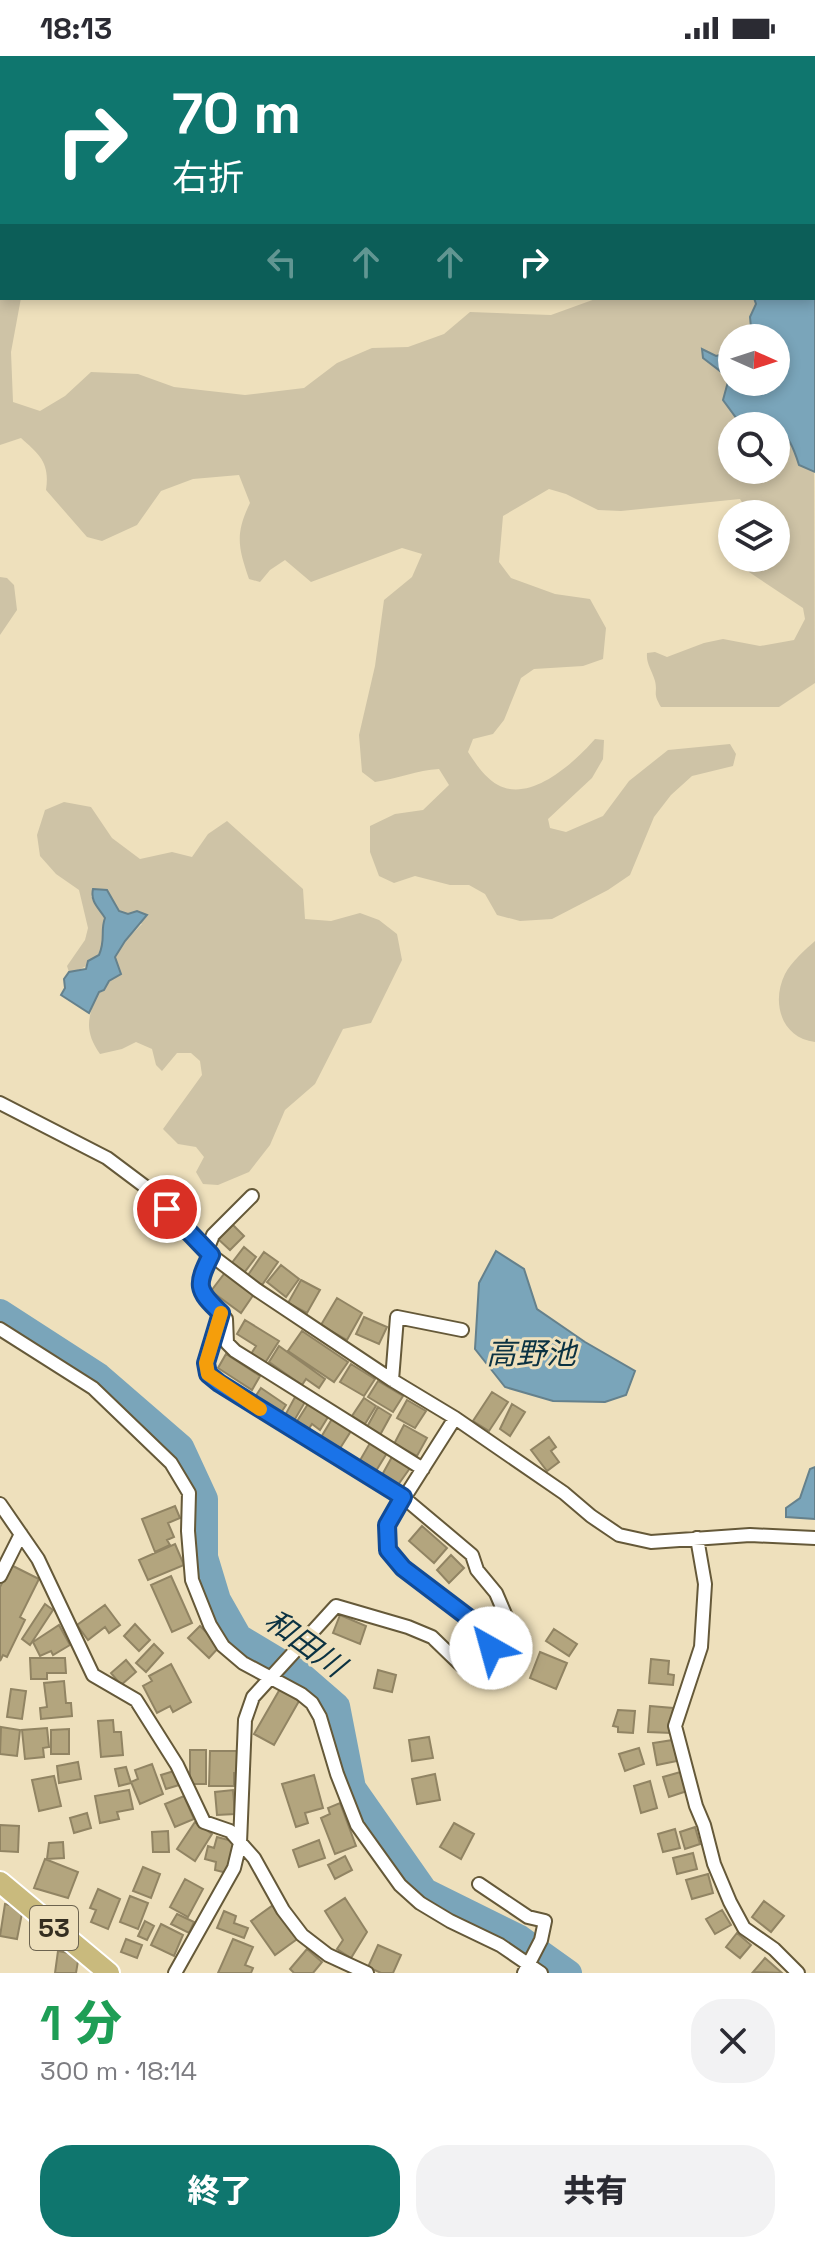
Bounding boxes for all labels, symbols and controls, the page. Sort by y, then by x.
text: 18:13 [40,9,112,48]
text: 70 m [172,78,301,149]
icon: right [40,88,144,192]
text: 右折 [172,155,244,201]
icon: left [260,240,304,284]
icon: ahead [344,240,388,284]
icon: ahead [428,240,472,284]
icon: right [512,240,556,284]
north arrow [718,324,790,396]
map controls [718,324,790,572]
button: search [718,412,790,484]
button: layers [718,500,790,572]
pin [133,1175,201,1243]
icon: arrive [145,1187,189,1231]
water label: 高野池 [486,1334,579,1373]
water label: 和田川 [257,1601,355,1687]
position arrow [449,1606,533,1690]
road number: 53 [30,1906,78,1950]
text: 1 分 [40,1993,122,2054]
button: close [691,1999,775,2083]
text: 300 m · 18:14 [40,2054,197,2088]
button: 終了 [40,2145,400,2237]
button: 共有 [416,2145,775,2237]

